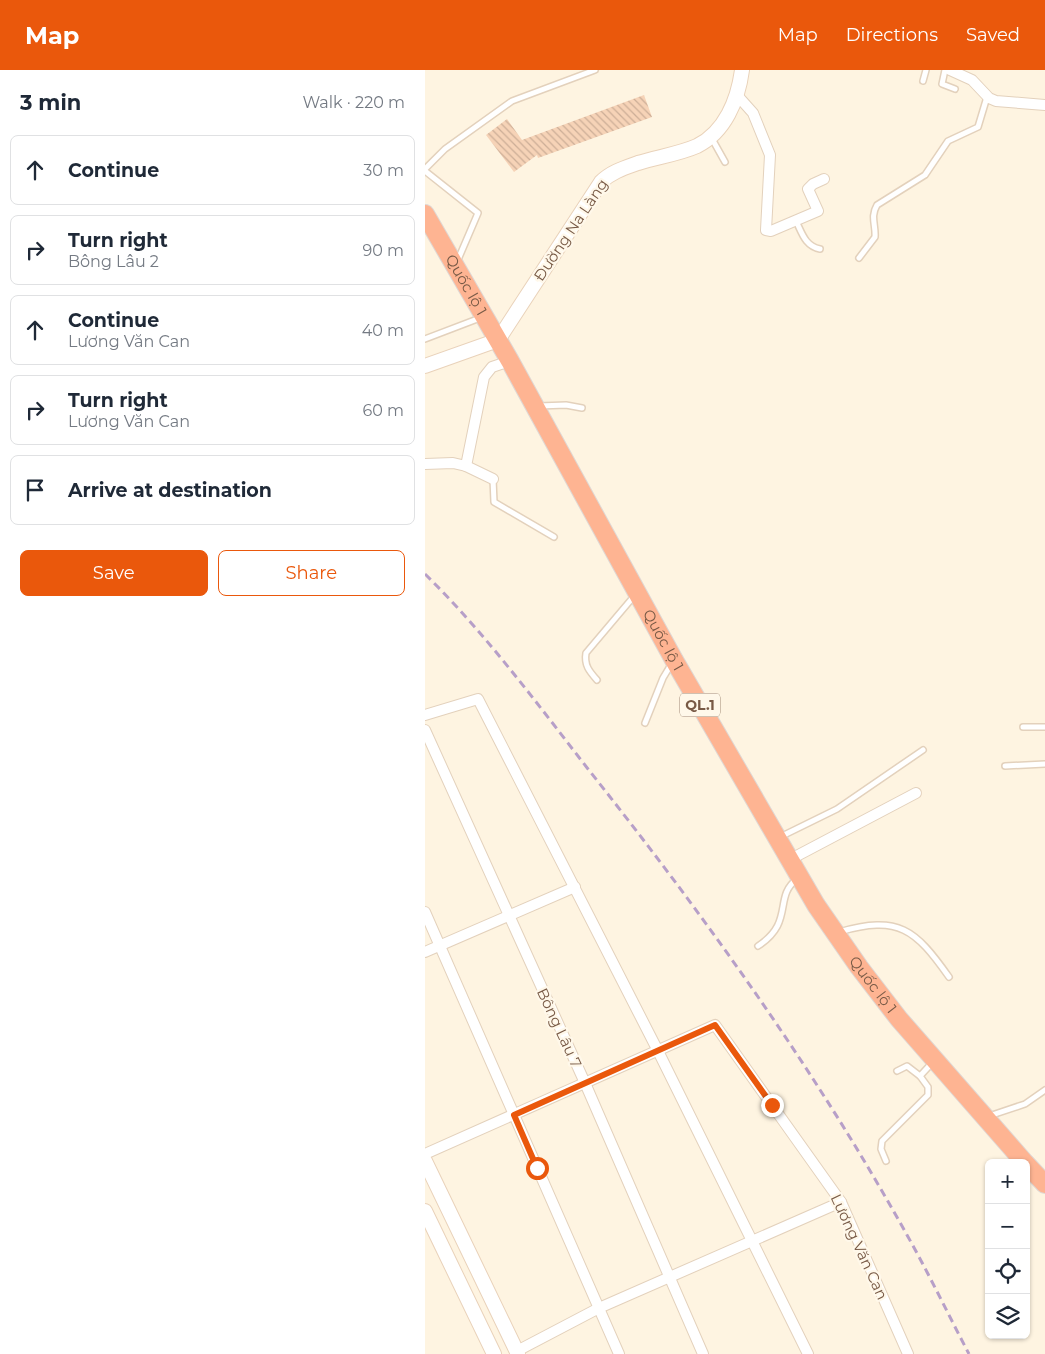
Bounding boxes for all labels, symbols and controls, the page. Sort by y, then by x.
text: Map [25,21,79,50]
text: Map [778,24,818,46]
text: Directions [846,24,938,46]
text: Saved [966,24,1020,46]
text: 3 min [20,90,81,115]
text: Walk · 220 m [302,93,405,112]
icon: ahead [21,156,49,184]
text: Continue [68,159,159,182]
text: 30 m [363,161,404,180]
street label: Đường Na Làng [529,175,612,284]
text: Turn right [68,229,168,252]
icon: right [21,236,49,264]
text: 90 m [362,241,404,260]
street label: Quốc lộ 1 [441,251,492,319]
text: Bông Lâu 2 [68,252,159,271]
text: Continue [68,309,159,332]
icon: ahead [21,316,49,344]
text: 40 m [362,321,404,340]
text: Lương Văn Can [68,332,190,351]
text: Turn right [68,389,168,412]
icon: right [21,396,49,424]
text: 60 m [362,401,404,420]
text: Lương Văn Can [68,412,190,431]
icon: arrive [21,476,49,504]
text: Arrive at destination [68,479,272,502]
button: Save [20,550,208,596]
button: Share [218,550,405,596]
street label: Quốc lộ 1 [639,606,688,674]
road number: QL.1 [680,694,720,716]
street label: Quốc lộ 1 [845,952,901,1017]
street label: Bông Lâu 7 [533,985,586,1071]
route end [761,1094,784,1117]
route start [526,1157,549,1180]
map controls [985,1159,1030,1339]
button: + [985,1159,1030,1204]
street label: Lương Văn Can [827,1191,892,1303]
button: − [985,1204,1030,1249]
button: locate [985,1249,1030,1294]
button: layers [985,1294,1030,1339]

